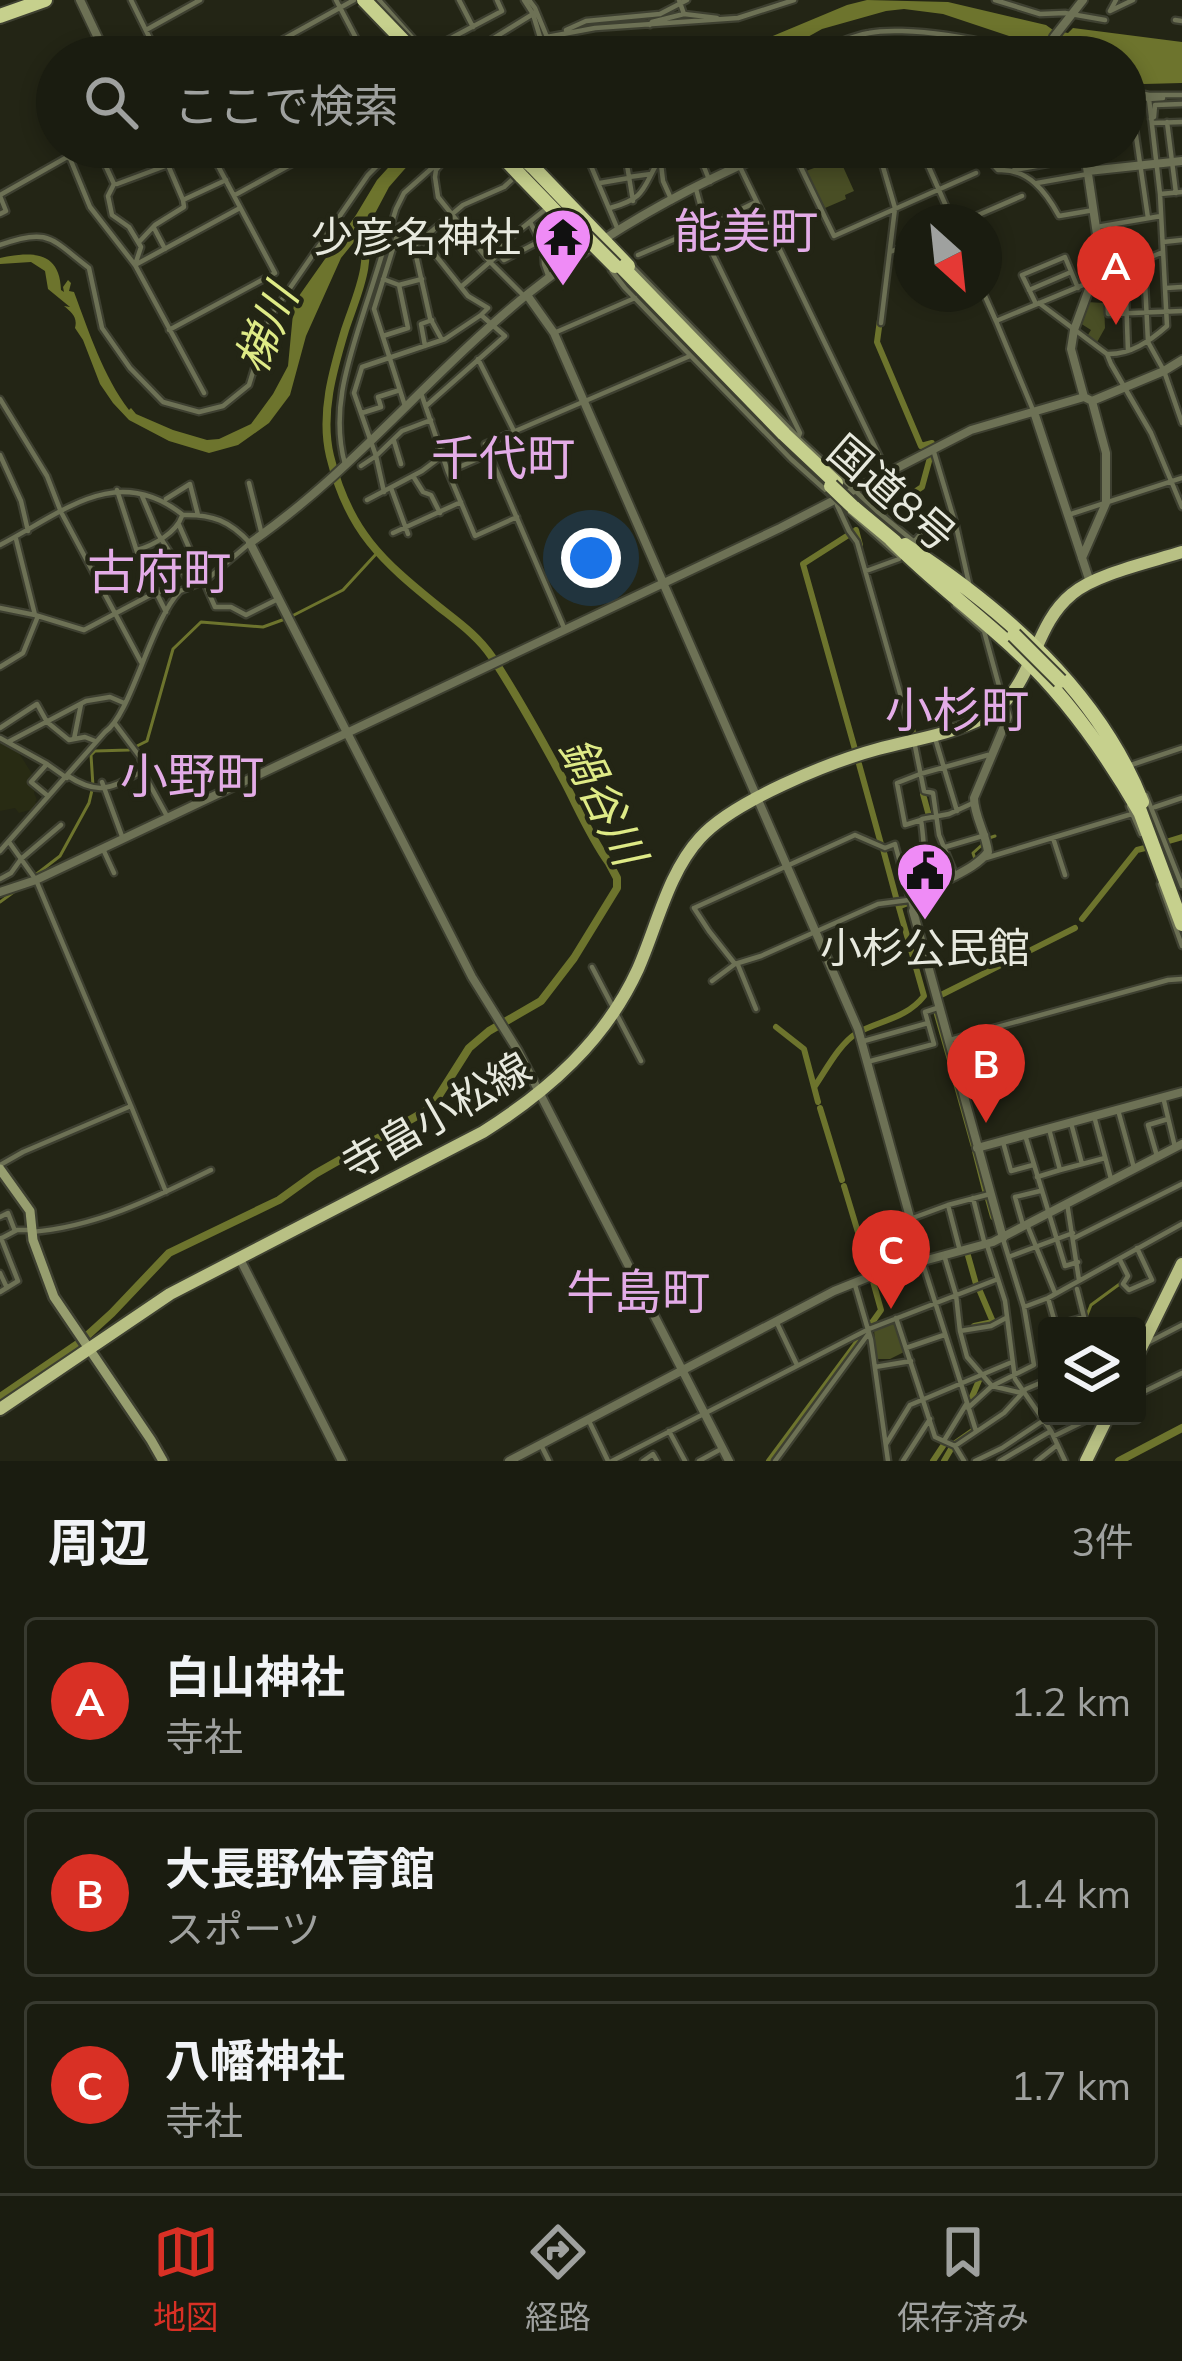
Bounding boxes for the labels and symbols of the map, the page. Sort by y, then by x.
district label: 能美町 [674,200,818,260]
north arrow [894,204,1002,312]
temple icon: 少彦名神社 [532,206,594,288]
place label: 少彦名神社 [311,210,521,263]
pin: A [1077,226,1155,325]
water label: 梯川 [222,273,310,381]
street label: 国道8号 [818,423,967,562]
district label: 千代町 [431,427,575,487]
your location [561,528,621,588]
district label: 古府町 [87,541,231,601]
district label: 小杉町 [885,679,1029,739]
water label: 鍋谷川 [549,728,660,877]
district label: 小野町 [120,745,264,805]
public building icon: 小杉公民館 [894,840,956,922]
place label: 小杉公民館 [820,921,1030,974]
pin: B [947,1024,1025,1123]
street label: 寺畠小松線 [332,1040,540,1191]
pin: C [852,1210,930,1309]
district label: 牛島町 [566,1261,710,1321]

